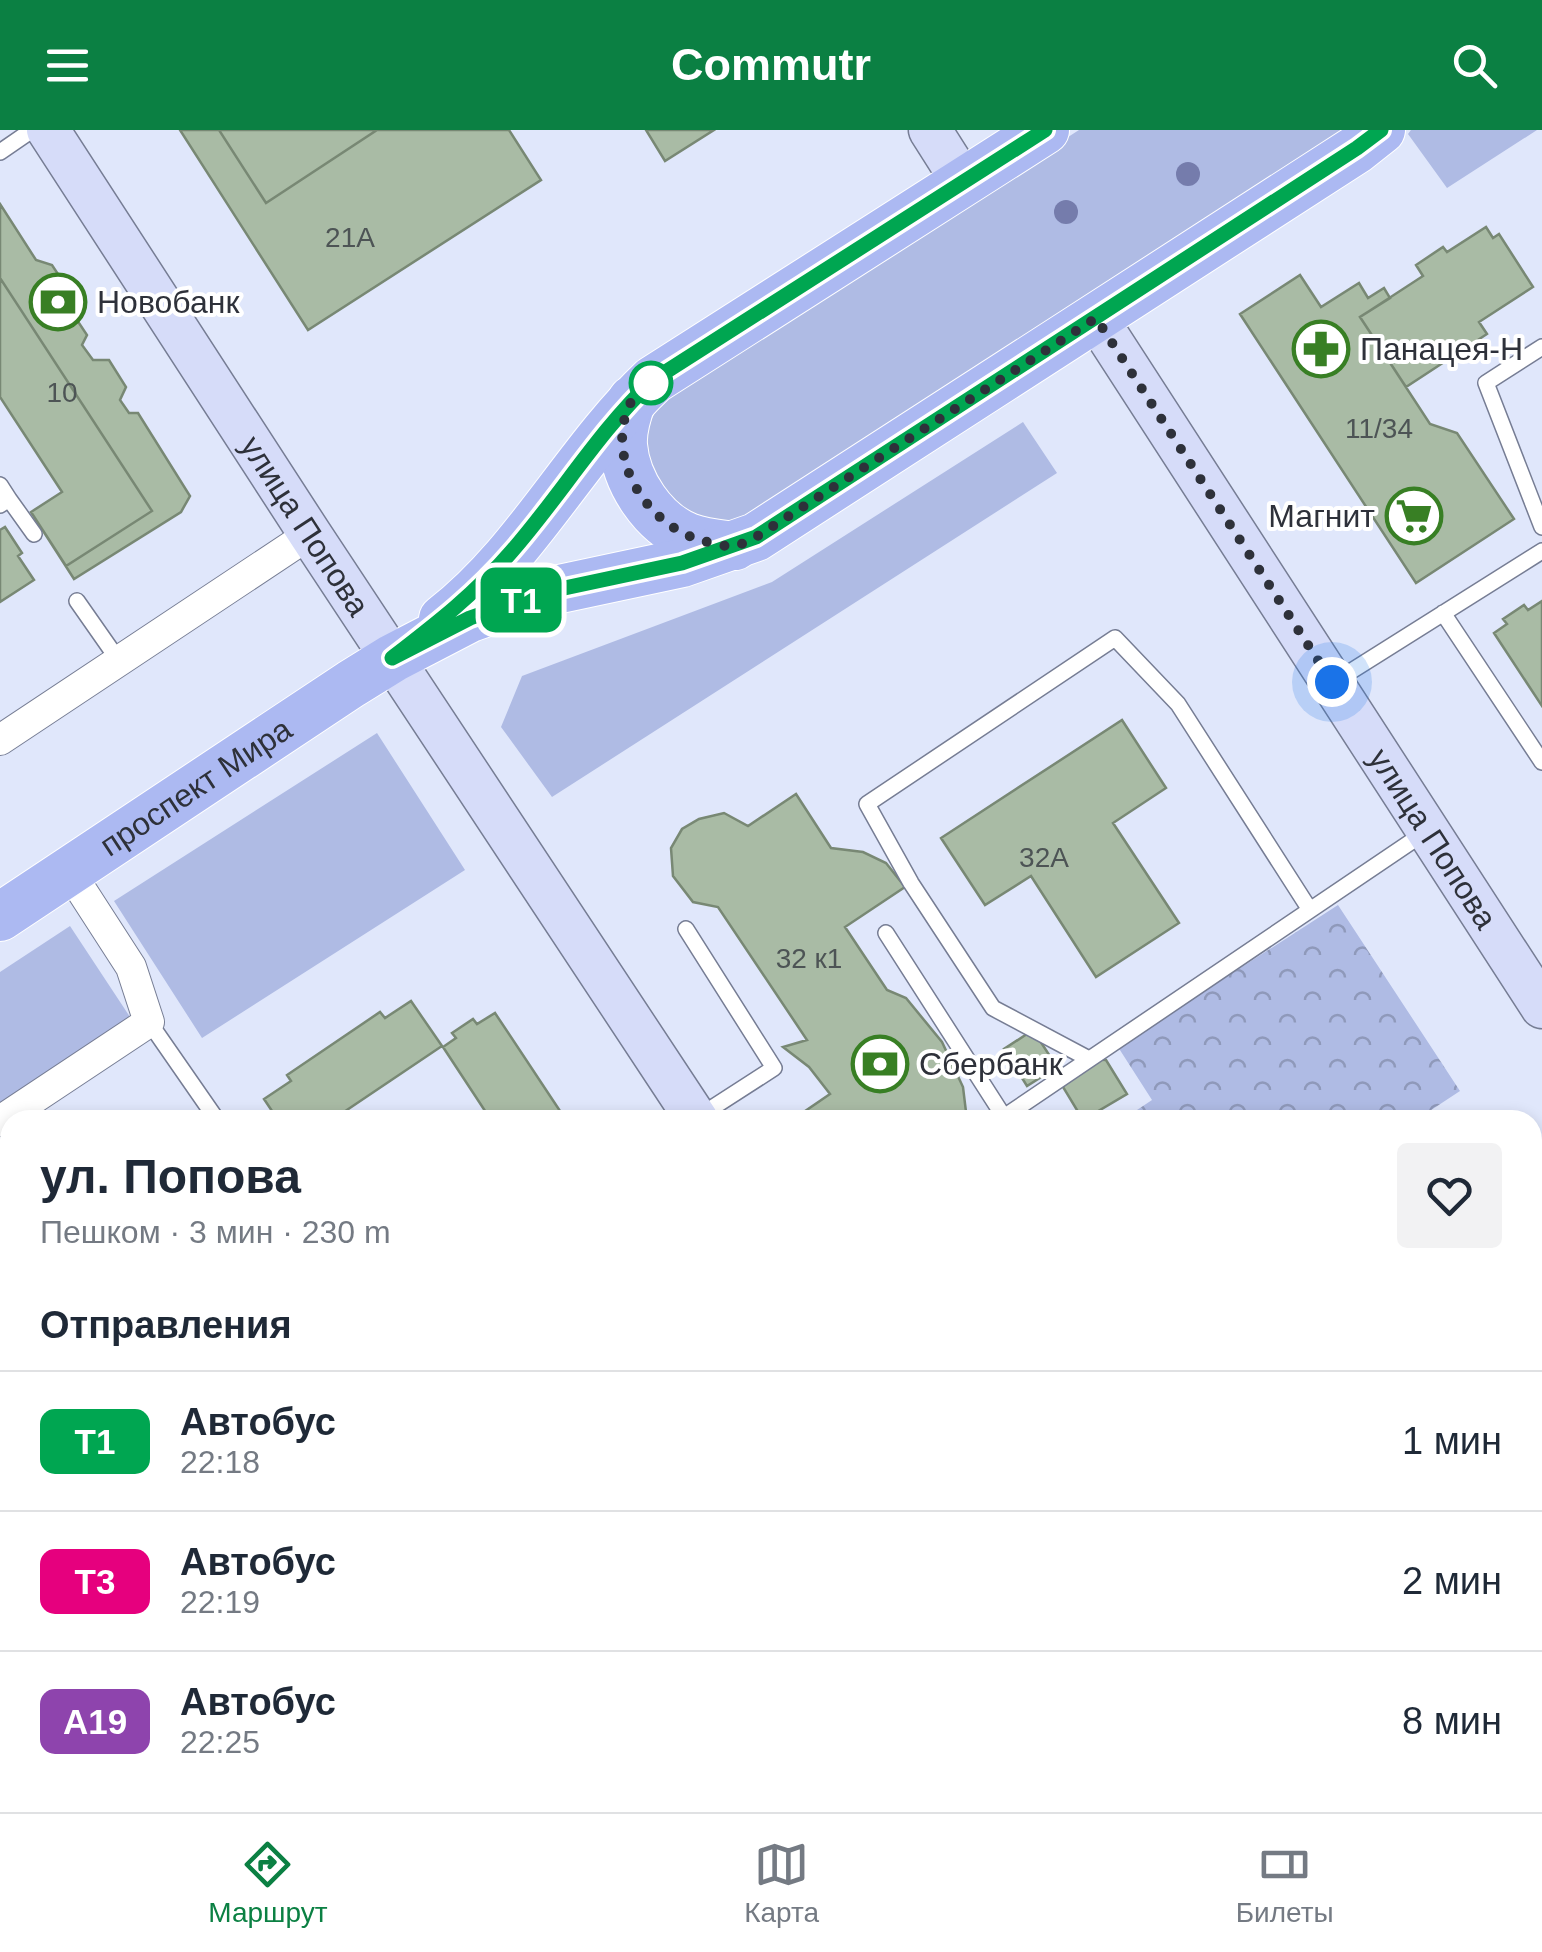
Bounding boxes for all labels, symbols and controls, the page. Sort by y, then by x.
icon: menu [40,38,95,93]
icon: search [1447,38,1502,93]
text: Commutr [671,39,871,90]
house number: 21А [325,222,375,253]
bank icon: Новобанк [28,272,88,332]
place label: Новобанк [97,284,240,320]
pharmacy icon: Панацея-Н [1291,319,1351,379]
place label: Панацея-Н [1360,331,1523,367]
unlabelled marker [630,362,672,404]
house number: 10 [46,377,78,408]
house number: 11/34 [1345,413,1413,444]
street label: улица Попова [233,429,377,623]
supermarket icon: Магнит [1384,486,1444,546]
place label: Магнит [1268,498,1375,534]
line badge: Т1 [476,568,566,632]
text: Т1 [501,581,541,620]
your location [1307,657,1357,707]
street label: проспект Мира [93,711,298,863]
street label: улица Попова [1361,742,1504,935]
house number: 32А [1019,842,1069,873]
house number: 32 к1 [776,943,842,974]
bank icon: Сбербанк [850,1034,910,1094]
place label: Сбербанк [919,1046,1064,1082]
button: heart [1397,1143,1502,1248]
text: ул. Попова [40,1150,301,1203]
text: Пешком · 3 мин · 230 m [40,1214,391,1250]
text: Отправления [40,1304,292,1346]
text: Автобус [180,1401,336,1443]
text: 1 мин [1402,1420,1502,1462]
text: Т1 [75,1422,115,1461]
text: 22:18 [180,1444,260,1480]
text: Автобус [180,1541,336,1583]
text: 2 мин [1402,1560,1502,1602]
text: Т3 [75,1562,115,1601]
text: 22:19 [180,1584,260,1620]
text: Автобус [180,1681,336,1723]
text: 8 мин [1402,1700,1502,1742]
text: A19 [63,1702,127,1741]
text: 22:25 [180,1724,260,1760]
tab: Маршрут [208,1837,328,1929]
tab: Карта [744,1837,819,1929]
tab: Билеты [1236,1837,1334,1929]

